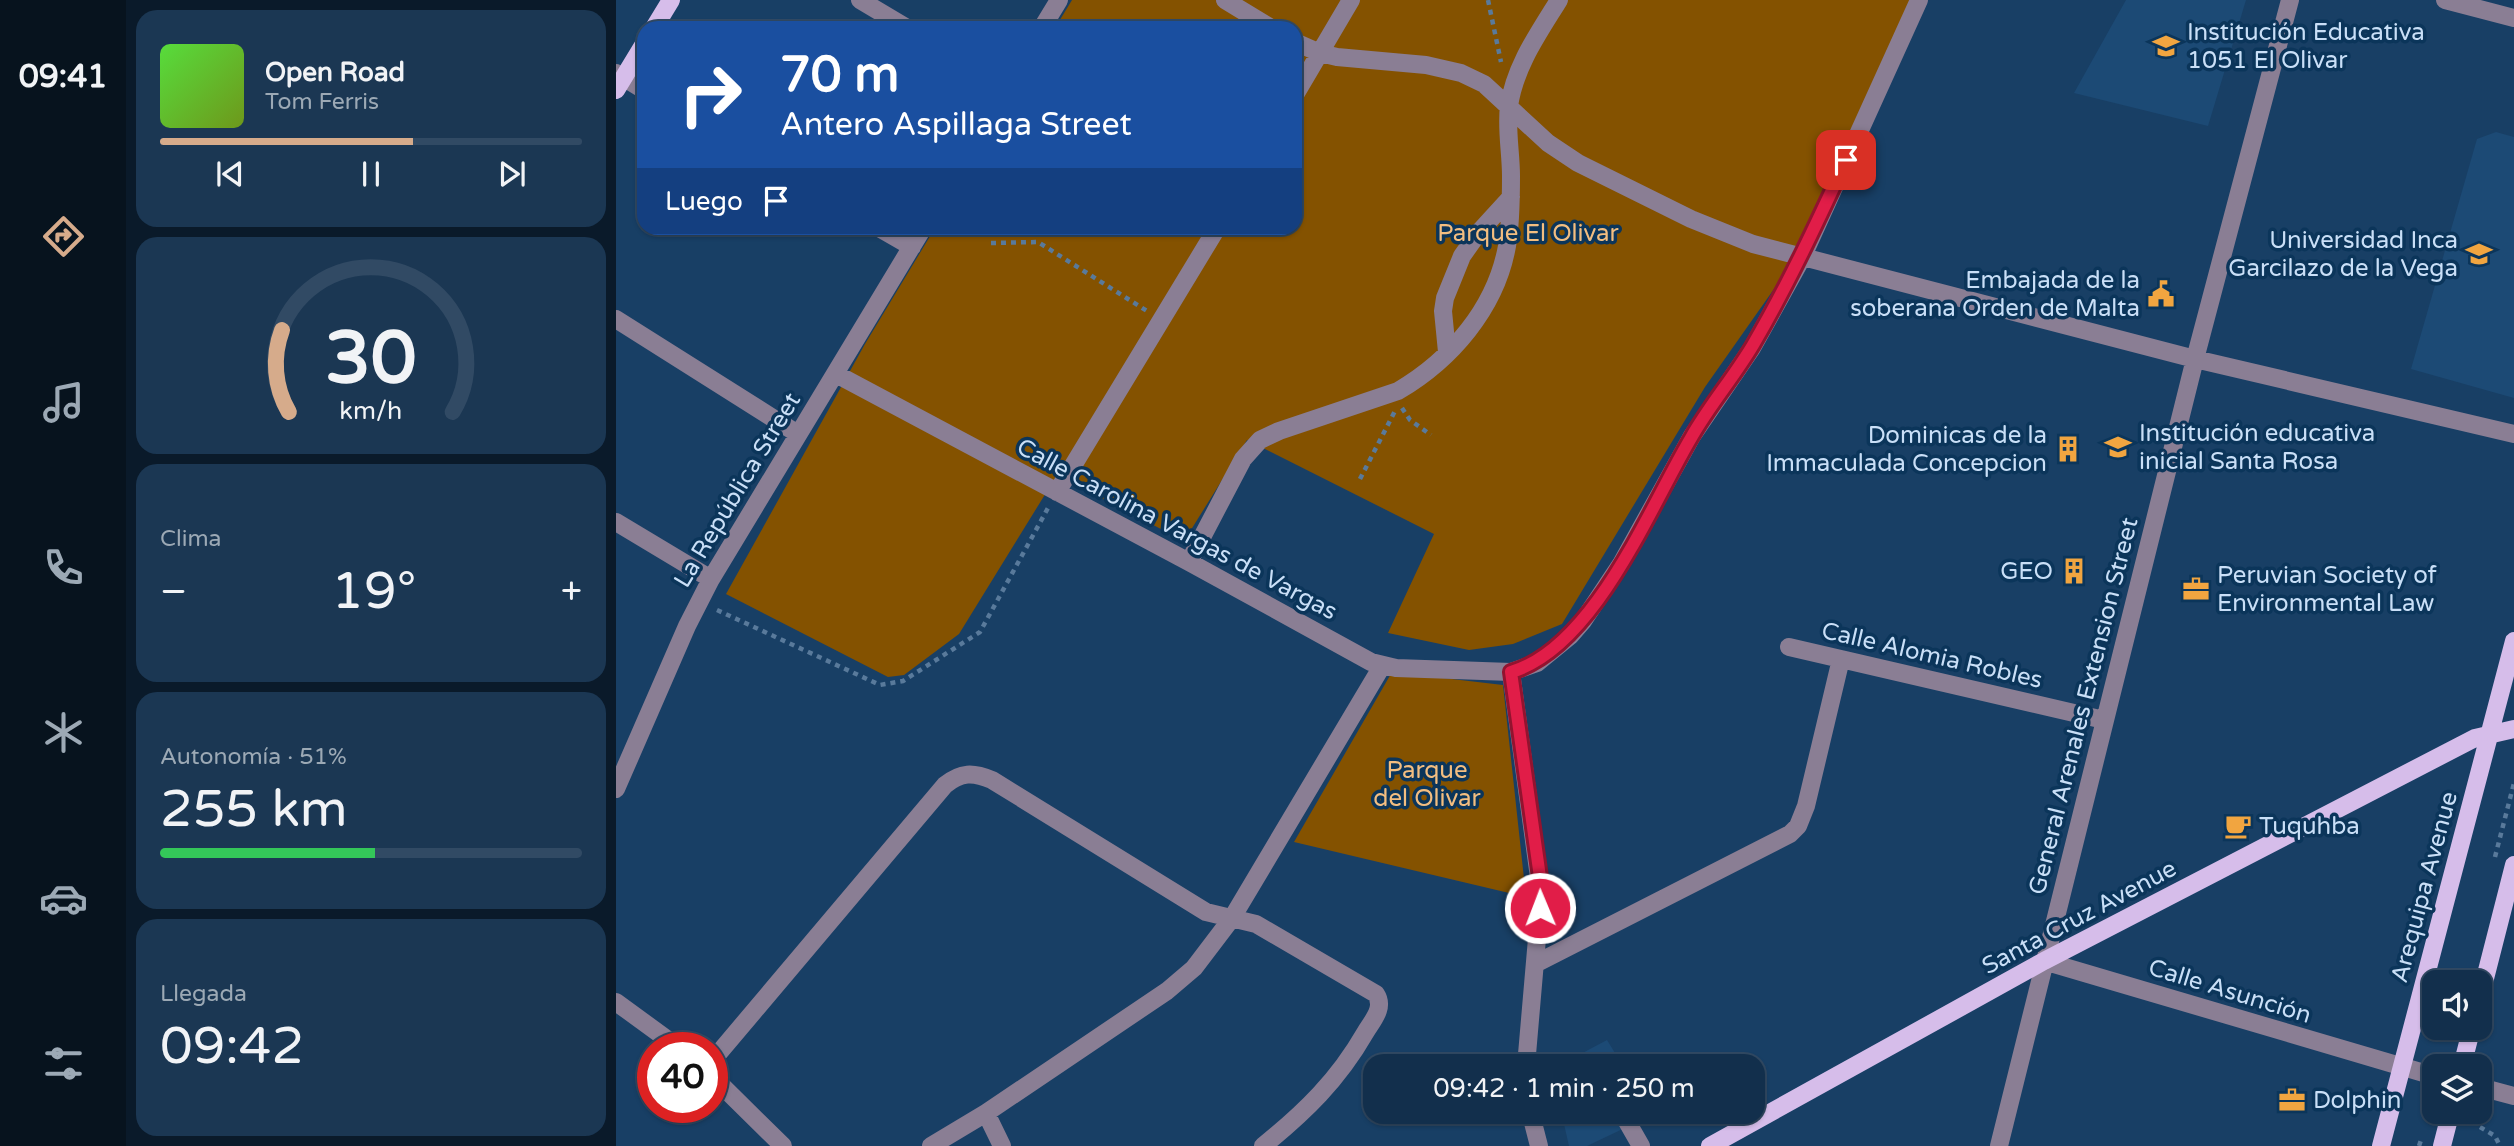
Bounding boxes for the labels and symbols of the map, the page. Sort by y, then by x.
place label: Institución Educativa 1051 El Olivar [2187,18,2425,75]
school or university icon: Institución Educativa 1051 El Olivar [2151,31,2181,61]
pin [1816,130,1876,190]
park label: Parque El Olivar [1437,219,1620,248]
place label: Universidad Inca Garcilazo de la Vega [2228,226,2458,283]
school or university icon: Universidad Inca Garcilazo de la Vega [2464,239,2494,269]
place label: Embajada de la soberana Orden de Malta [1850,266,2140,323]
public building icon: Embajada de la soberana Orden de Malta [2146,279,2176,309]
street label: La República Street [668,388,807,593]
place label: Institución educativa inicial Santa Rosa [2139,419,2375,476]
place label: Dominicas de la Immaculada Concepcion [1766,421,2047,478]
street label: Calle Carolina Vargas de Vargas [1012,432,1342,626]
school or university icon: Institución educativa inicial Santa Rosa [2103,432,2133,462]
building icon: Dominicas de la Immaculada Concepcion [2053,434,2083,464]
street label: General Arenales Extension Street [2023,515,2144,898]
building icon: GEO [2059,556,2089,586]
place label: GEO [2000,557,2053,586]
place label: Peruvian Society of Environmental Law [2217,561,2438,618]
office icon: Peruvian Society of Environmental Law [2181,574,2211,604]
street label: Calle Alomia Robles [1819,616,2045,695]
park label: Parque del Olivar [1373,756,1482,813]
street label: Arequipa Avenue [2385,788,2464,986]
cafe icon: Tuquhba [2223,811,2253,841]
place label: Tuquhba [2259,812,2360,841]
street label: Santa Cruz Avenue [1977,854,2181,981]
position arrow [1503,871,1577,945]
street label: Calle Asunción [2145,953,2315,1030]
speed limit sign: 40 [637,1032,728,1123]
office icon: Dolphin [2277,1085,2307,1115]
place label: Dolphin [2313,1086,2402,1115]

